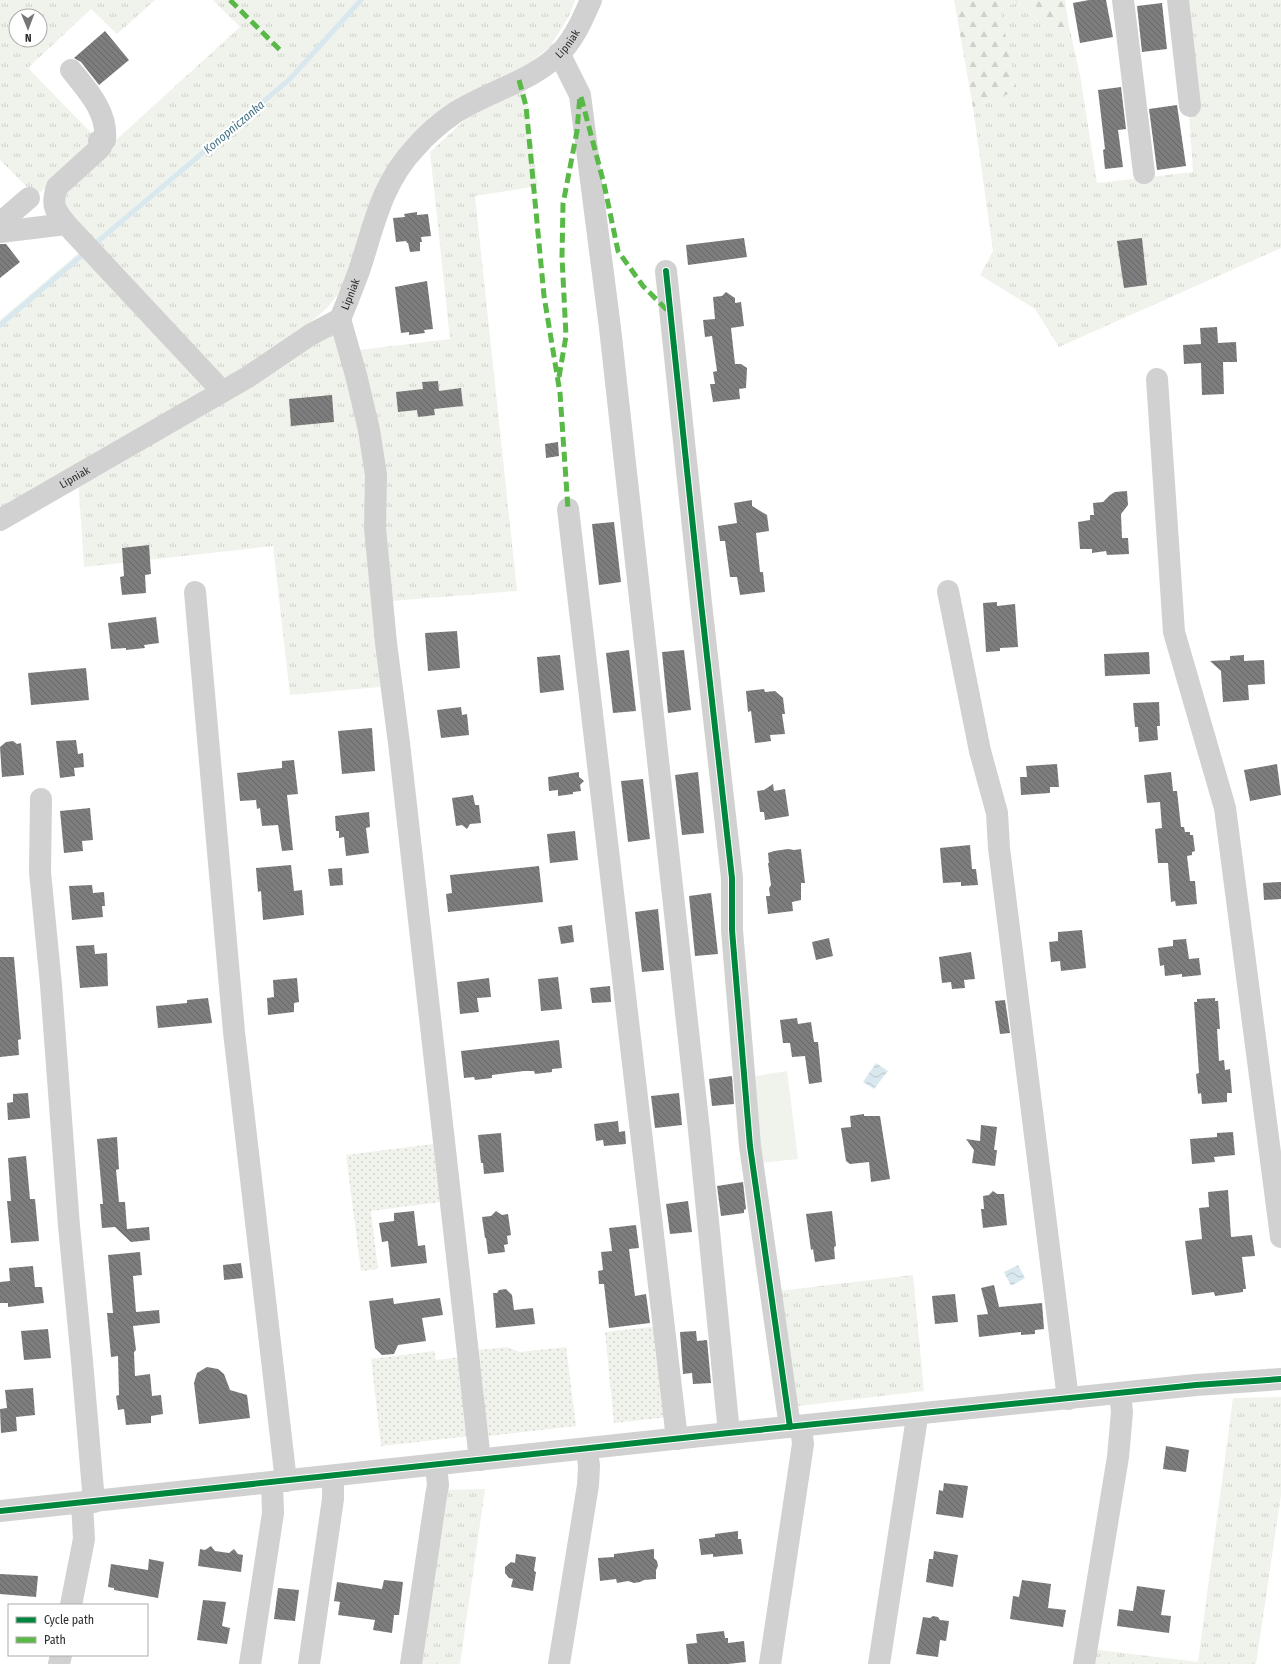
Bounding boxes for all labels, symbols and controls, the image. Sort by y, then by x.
north arrow [8,8,48,48]
street label: Lipniak [553,27,583,61]
text: N [25,31,32,44]
water label: Konopniczanka [201,98,267,156]
street label: Lipniak [339,276,363,312]
street label: Lipniak [57,463,93,491]
legend [8,1604,148,1656]
text: Cycle path [44,1613,94,1627]
text: Path [44,1633,66,1647]

